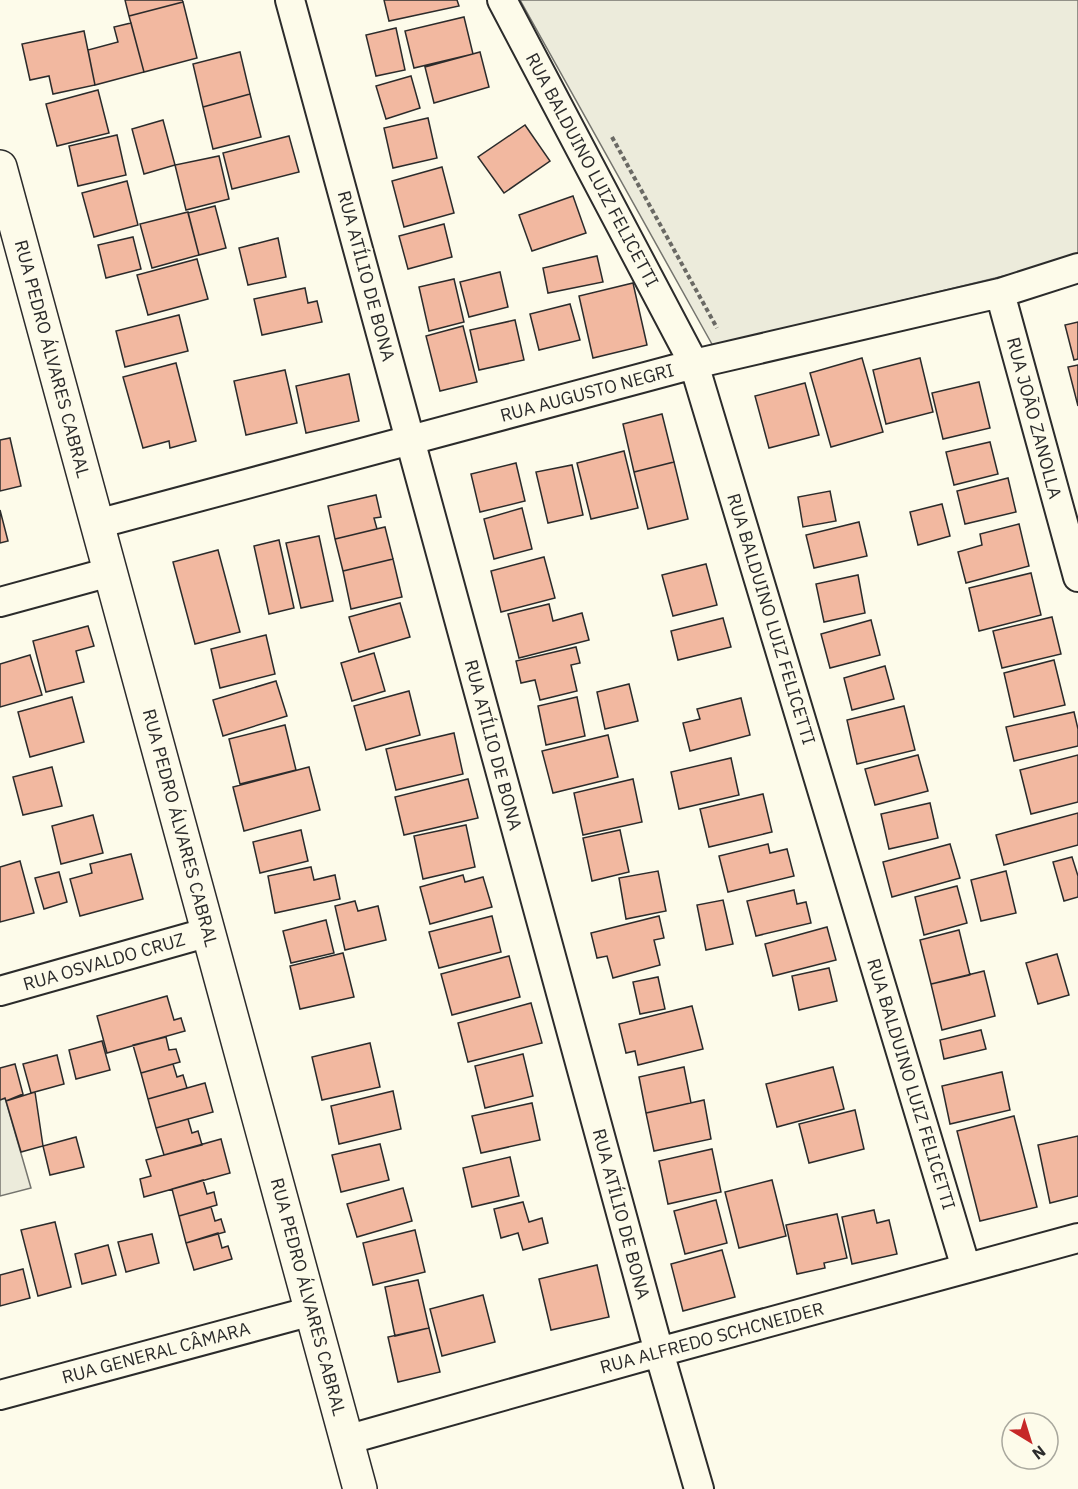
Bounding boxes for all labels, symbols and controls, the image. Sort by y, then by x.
street label: RUA BALDUINO LUIZ FELICETTI [521,49,664,291]
street label: RUA ATÍLIO DE BONA [333,188,400,364]
street label: RUA PEDRO ÁLVARES CABRAL [10,237,95,480]
street label: RUA JOÃO ZANOLLA [1002,335,1067,502]
street label: RUA AUGUSTO NEGRI [497,358,676,427]
street label: RUA BALDUINO LUIZ FELICETTI [722,490,821,747]
street label: RUA ATÍLIO DE BONA [460,657,527,833]
street label: RUA PEDRO ÁLVARES CABRAL [138,706,223,949]
street label: RUA OSVALDO CRUZ [20,927,187,996]
street label: RUA BALDUINO LUIZ FELICETTI [862,955,961,1212]
street label: RUA ATÍLIO DE BONA [588,1126,655,1302]
street label: RUA PEDRO ÁLVARES CABRAL [266,1175,351,1418]
street label: RUA ALFREDO SCHCNEIDER [597,1297,826,1378]
street label: RUA GENERAL CÂMARA [59,1316,253,1389]
north arrow [1000,1411,1060,1471]
text: N [1029,1441,1050,1464]

